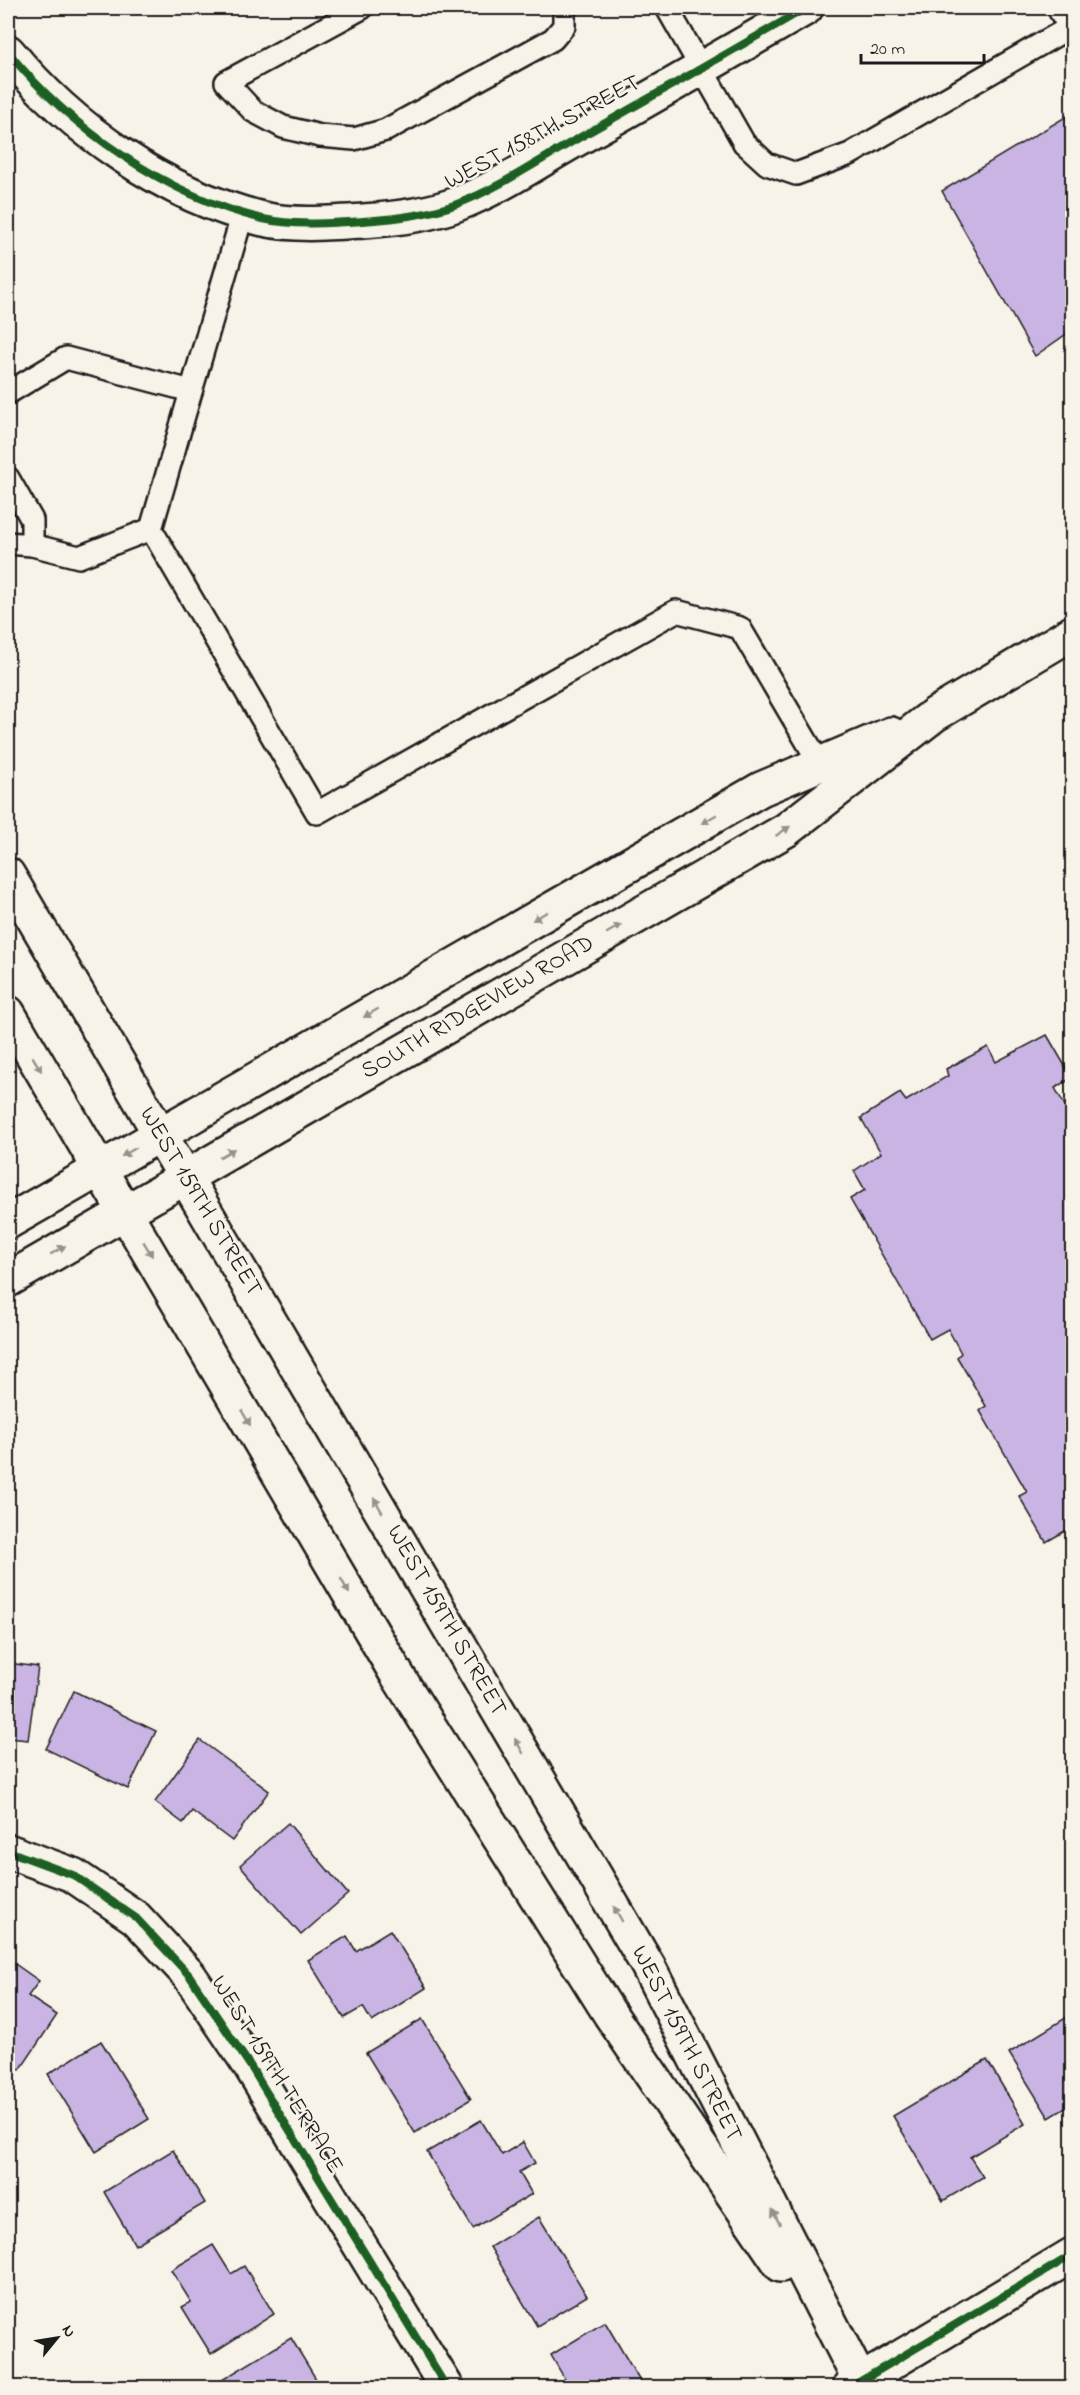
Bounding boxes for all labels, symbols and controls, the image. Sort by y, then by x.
scale bar [861,27,984,65]
text: 20 m [870,37,905,63]
street label: WEST 158TH STREET [439,66,648,200]
one-way arrow [701,813,717,824]
one-way arrow [774,825,790,837]
one-way arrow [531,911,548,921]
one-way arrow [606,924,622,935]
street label: SOUTH RIDGEVIEW ROAD [355,927,601,1089]
one-way arrow [362,1008,379,1018]
one-way arrow [32,1056,43,1072]
street label: WEST 159TH STREET [129,1100,271,1304]
one-way arrow [120,1147,137,1157]
one-way arrow [219,1148,236,1158]
one-way arrow [142,1241,153,1257]
one-way arrow [50,1245,66,1256]
one-way arrow [241,1409,251,1426]
one-way arrow [373,1496,383,1513]
street label: WEST 159TH STREET [377,1519,515,1723]
one-way arrow [340,1578,350,1595]
one-way arrow [514,1737,524,1754]
one-way arrow [612,1906,623,1922]
street label: WEST 159TH STREET [621,1940,751,2148]
street label: WEST 159TH TERRACE [201,1969,351,2181]
one-way arrow [771,2208,781,2225]
north arrow [27,2308,87,2368]
text: N [55,2321,81,2342]

